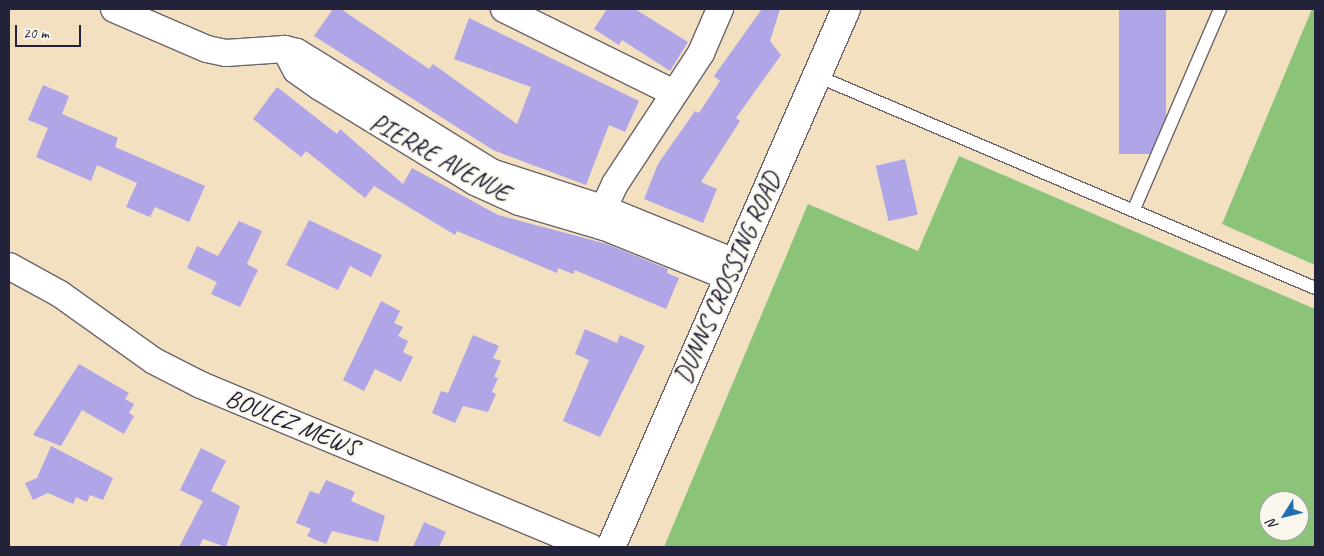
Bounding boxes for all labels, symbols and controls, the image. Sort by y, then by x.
scale bar [18,15,84,47]
text: 20 m [23,24,49,43]
street label: PIERRE AVENUE [365,107,515,209]
street label: DUNNS CROSSING ROAD [668,167,788,389]
street label: BOULEZ MEWS [221,383,363,463]
north arrow [1259,491,1309,541]
text: N [1263,516,1282,533]

